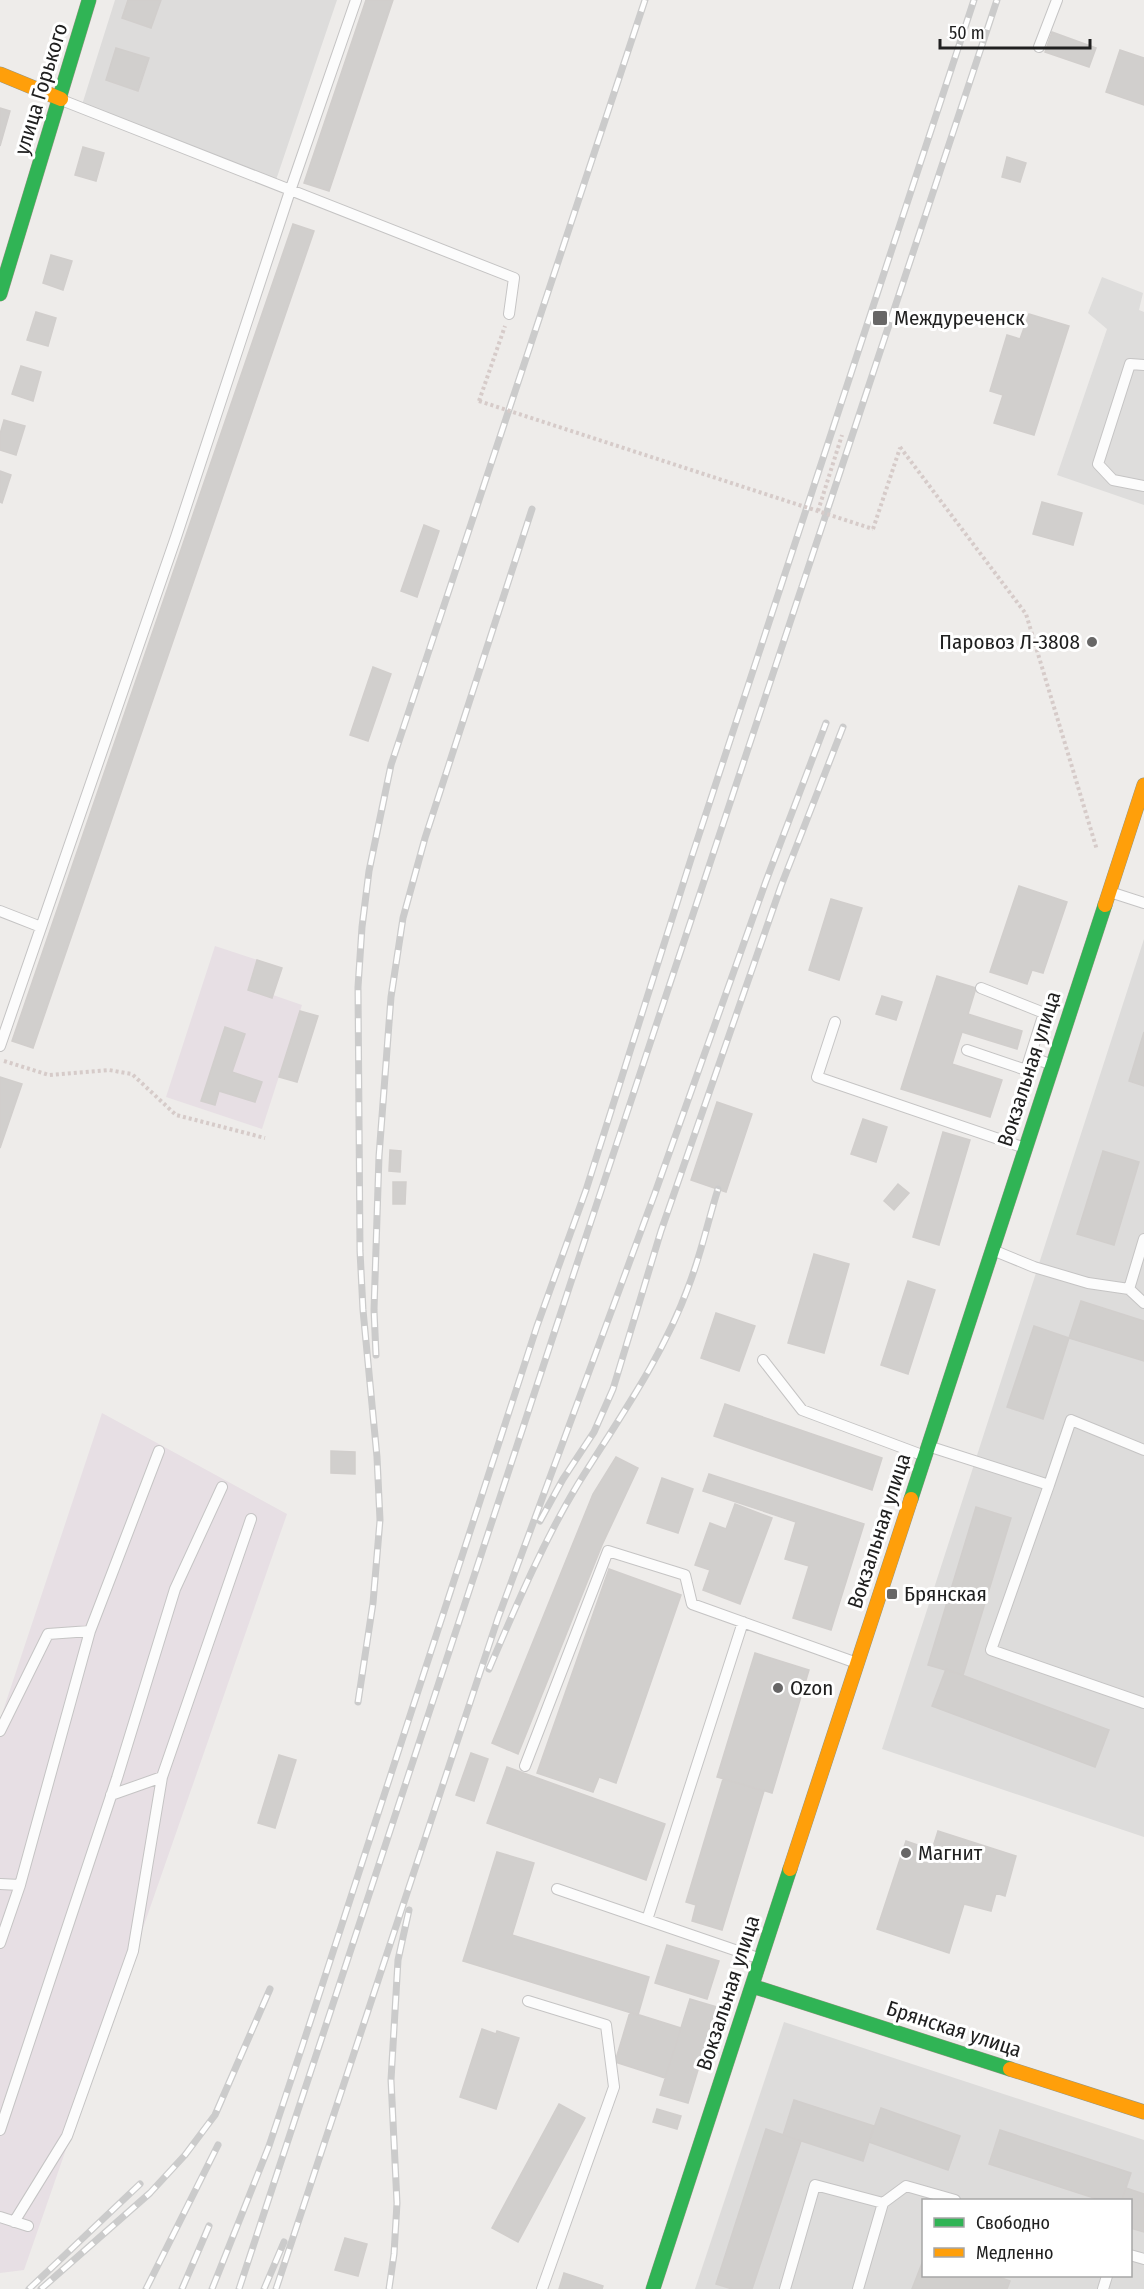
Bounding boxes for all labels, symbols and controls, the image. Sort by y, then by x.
scale bar [940,12,1090,50]
street label: улица Горького [9,20,73,158]
text: 50 m [949,22,985,44]
place label: Междуреченск [894,305,1025,331]
marker: Междуреченск [871,309,889,327]
place label: Паровоз Л-3808 [939,629,1080,655]
marker: Паровоз Л-3808 [1085,635,1099,649]
street label: Вокзальная улица [992,988,1066,1150]
street label: Вокзальная улица [842,1450,916,1612]
place label: Брянская [904,1581,987,1607]
marker: Брянская [885,1587,899,1601]
place label: Ozon [790,1675,833,1701]
marker: Ozon [771,1681,785,1695]
place label: Магнит [918,1840,983,1866]
marker: Магнит [899,1846,913,1860]
street label: Вокзальная улица [691,1912,765,2074]
street label: Брянская улица [883,1995,1025,2063]
legend [922,2199,1132,2277]
text: Свободно [976,2212,1050,2234]
text: Медленно [976,2242,1054,2264]

